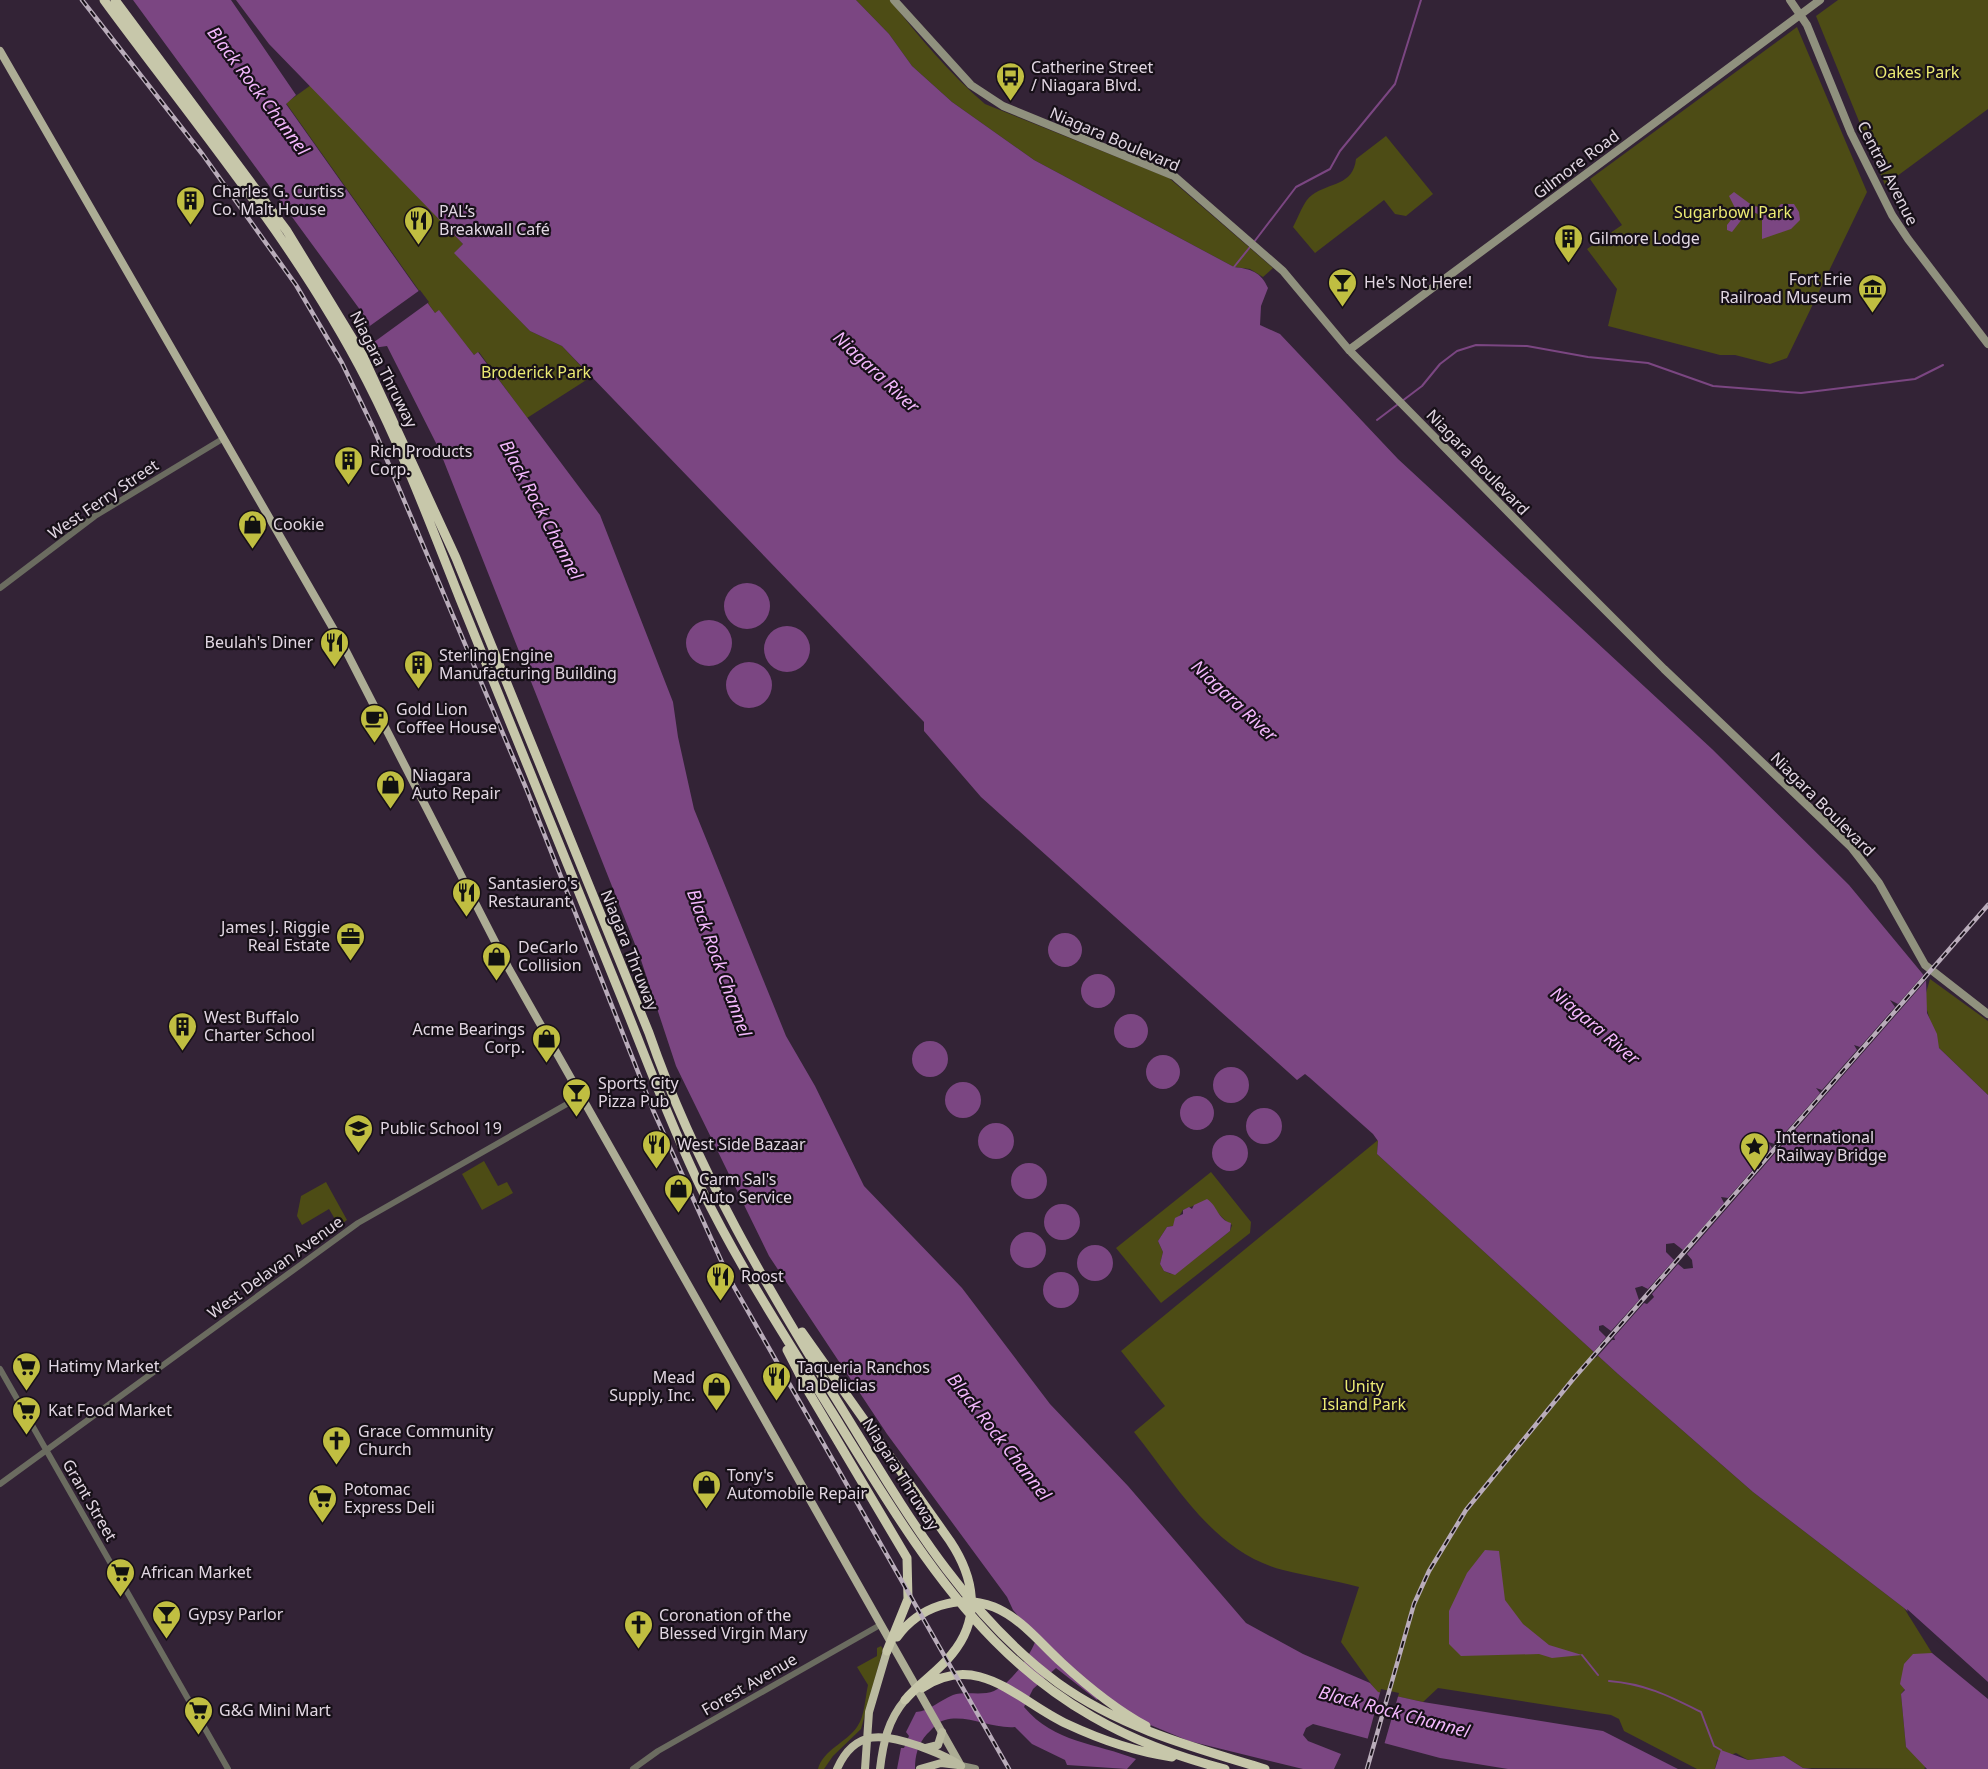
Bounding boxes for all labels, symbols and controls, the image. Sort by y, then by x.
water label: Black Rock Channel [202,21,315,160]
place label: Catherine Street / Niagara Blvd. [1031,56,1153,96]
bus stop icon: Catherine Street / Niagara Blvd. [994,60,1026,102]
park label: Oakes Park [1875,61,1960,83]
street label: Niagara Boulevard [1046,102,1184,176]
street label: Central Avenue [1852,117,1924,229]
street label: Gilmore Road [1528,124,1624,204]
place label: Charles G. Curtiss Co. Malt House [212,180,345,220]
building icon: Charles G. Curtiss Co. Malt House [175,184,207,226]
place label: PAL’s Breakwall Café [439,200,550,240]
park label: Sugarbowl Park [1674,201,1792,223]
restaurant icon: PAL’s Breakwall Café [402,204,434,246]
building icon: Gilmore Lodge [1552,222,1584,264]
place label: Gilmore Lodge [1589,227,1700,249]
bar icon: He's Not Here! [1327,266,1359,308]
place label: Fort Erie Railroad Museum [1720,268,1852,308]
place label: He's Not Here! [1364,271,1472,293]
museum icon: Fort Erie Railroad Museum [1857,272,1889,314]
street label: Niagara Thruway [345,307,423,432]
water label: Niagara River [828,325,925,418]
park label: Broderick Park [481,361,592,383]
street label: Niagara Boulevard [1422,404,1534,520]
water label: Black Rock Channel [495,435,589,584]
place label: Rich Products Corp. [370,440,472,480]
building icon: Rich Products Corp. [333,444,365,486]
street label: West Ferry Street [43,454,163,544]
shop icon: Cookie [236,508,268,550]
place label: Cookie [273,513,324,535]
restaurant icon: Beulah's Diner [318,626,350,668]
place label: Beulah's Diner [205,631,313,653]
place label: Sterling Engine Manufacturing Building [439,644,617,684]
building icon: Sterling Engine Manufacturing Building [402,648,434,690]
water label: Niagara River [1186,654,1283,747]
place label: Gold Lion Coffee House [396,698,497,738]
cafe icon: Gold Lion Coffee House [359,702,391,744]
street label: Niagara Boulevard [1766,747,1880,861]
place label: Niagara Auto Repair [412,764,501,804]
shop icon: Niagara Auto Repair [375,768,407,810]
place label: Santasiero's Restaurant [488,872,578,912]
restaurant icon: Santasiero's Restaurant [451,876,483,918]
street label: Niagara Thruway [596,886,665,1014]
water label: Black Rock Channel [682,886,758,1040]
place label: James J. Riggie Real Estate [219,916,330,956]
office icon: James J. Riggie Real Estate [335,920,367,962]
place label: DeCarlo Collision [518,936,582,976]
shop icon: DeCarlo Collision [481,940,513,982]
water label: Niagara River [1546,981,1646,1070]
place label: West Buffalo Charter School [204,1006,315,1046]
building icon: West Buffalo Charter School [167,1010,199,1052]
place label: Acme Bearings Corp. [412,1018,525,1058]
shop icon: Acme Bearings Corp. [530,1022,562,1064]
place label: Sports City Pizza Pub [598,1072,680,1112]
bar icon: Sports City Pizza Pub [561,1076,593,1118]
school or university icon: Public School 19 [343,1112,375,1154]
place label: Public School 19 [380,1117,502,1139]
place label: International Railway Bridge [1776,1126,1887,1166]
restaurant icon: West Side Bazaar [640,1128,672,1170]
place icon: International Railway Bridge [1739,1130,1771,1172]
place label: West Side Bazaar [677,1133,806,1155]
place label: Carm Sal's Auto Service [699,1168,792,1208]
shop icon: Carm Sal's Auto Service [662,1172,694,1214]
street label: West Delavan Avenue [203,1210,347,1324]
restaurant icon: Roost [704,1260,736,1302]
place label: Roost [741,1265,784,1287]
supermarket icon: Hatimy Market [11,1350,43,1392]
place label: Hatimy Market [48,1355,160,1377]
place label: Taqueria Ranchos La Delicias [797,1356,930,1396]
restaurant icon: Taqueria Ranchos La Delicias [760,1360,792,1402]
place label: Mead Supply, Inc. [609,1366,695,1406]
water label: Black Rock Channel [943,1368,1057,1505]
shop icon: Mead Supply, Inc. [700,1370,732,1412]
park label: Unity Island Park [1322,1375,1406,1415]
supermarket icon: Kat Food Market [11,1394,43,1436]
place label: Kat Food Market [48,1399,172,1421]
street label: Niagara Thruway [858,1414,945,1535]
place label: Grace Community Church [358,1420,494,1460]
church icon: Grace Community Church [321,1424,353,1466]
street label: Grant Street [58,1455,122,1545]
place label: Tony's Automobile Repair [727,1464,867,1504]
shop icon: Tony's Automobile Repair [690,1468,722,1510]
place label: Potomac Express Deli [344,1478,435,1518]
supermarket icon: Potomac Express Deli [307,1482,339,1524]
supermarket icon: African Market [104,1556,136,1598]
place label: African Market [141,1561,252,1583]
bar icon: Gypsy Parlor [151,1598,183,1640]
place label: Gypsy Parlor [188,1603,284,1625]
place label: Coronation of the Blessed Virgin Mary [659,1604,808,1644]
church icon: Coronation of the Blessed Virgin Mary [622,1608,654,1650]
street label: Forest Avenue [697,1648,801,1720]
water label: Black Rock Channel [1316,1679,1473,1743]
supermarket icon: G&G Mini Mart [182,1694,214,1736]
place label: G&G Mini Mart [219,1699,331,1721]

